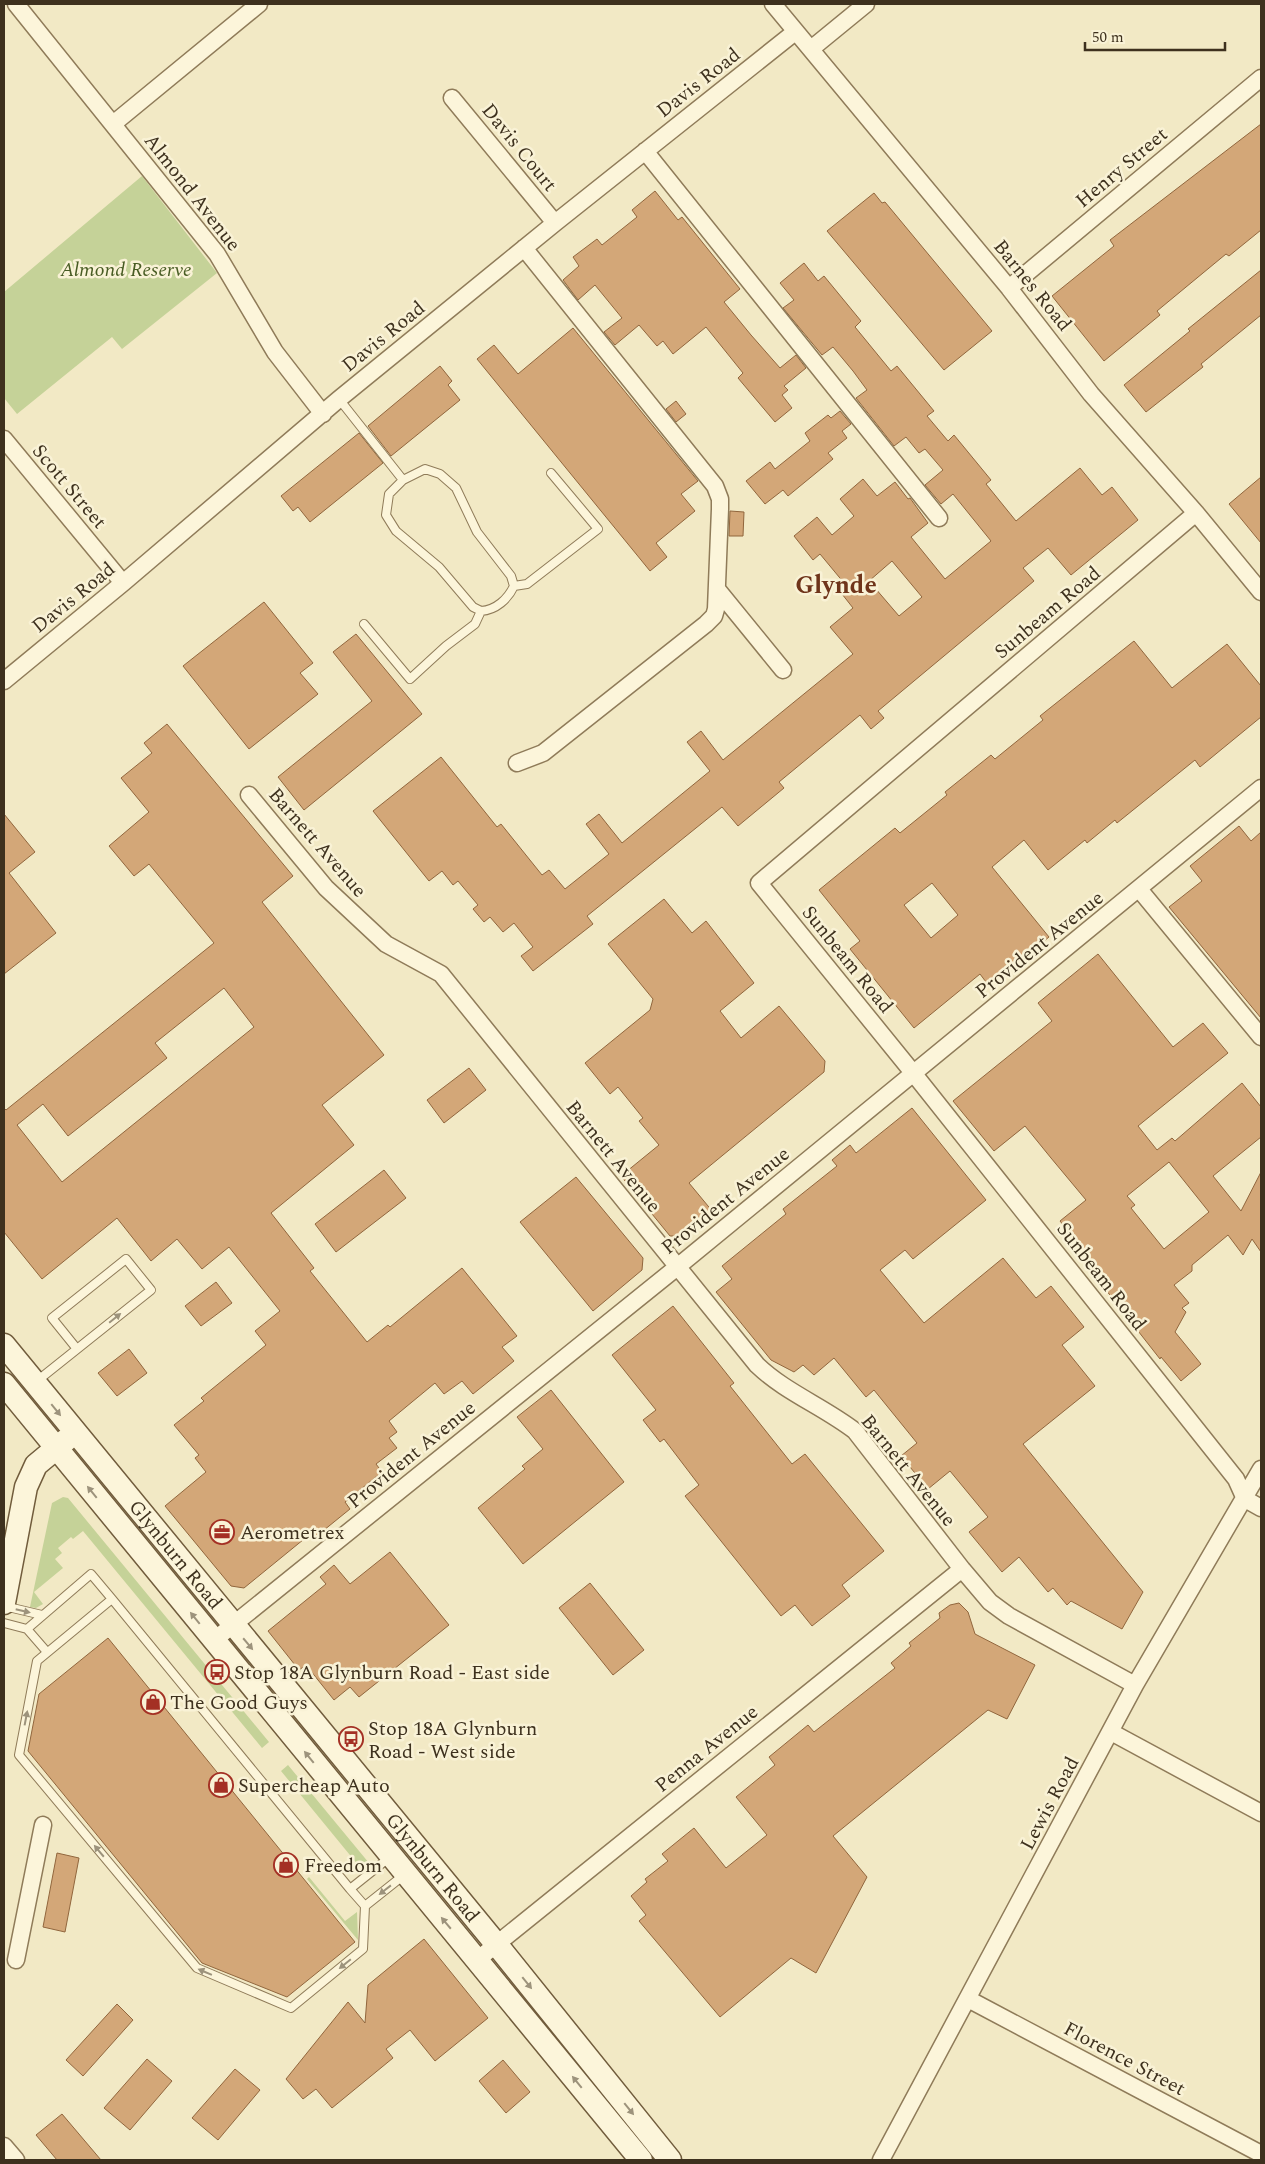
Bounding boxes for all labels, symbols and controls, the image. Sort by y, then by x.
scale bar [1085,20,1225,52]
text: 50 m [1092,26,1124,49]
street label: Davis Road [650,40,747,125]
street label: Davis Court [474,97,564,198]
street label: Henry Street [1069,120,1174,215]
street label: Almond Avenue [137,127,248,258]
street label: Barnes Road [986,233,1079,338]
park label: Almond Reserve [59,255,192,285]
street label: Davis Road [335,294,432,380]
street label: Scott Street [25,438,114,536]
street label: Davis Road [25,555,122,641]
street label: Sunbeam Road [988,559,1108,666]
district label: Glynde [795,567,877,605]
street label: Barnett Avenue [261,781,374,904]
street label: Provident Avenue [969,883,1110,1006]
street label: Sunbeam Road [794,899,900,1020]
street label: Barnett Avenue [558,1094,668,1219]
street label: Provident Avenue [655,1139,796,1262]
street label: Sunbeam Road [1049,1216,1153,1338]
one-way arrow [108,1313,121,1324]
street label: Provident Avenue [341,1393,482,1516]
one-way arrow [51,1403,62,1416]
street label: Barnett Avenue [853,1408,963,1533]
one-way arrow [86,1487,98,1499]
street label: Glynburn Road [121,1494,230,1616]
place label: Aerometrex [240,1518,345,1548]
office icon: Aerometrex [209,1519,235,1545]
one-way arrow [16,1607,31,1615]
one-way arrow [190,1612,201,1624]
one-way arrow [242,1638,253,1650]
place label: Stop 18A Glynburn Road - East side [234,1658,550,1688]
bus stop icon: Stop 18A Glynburn Road - East side [204,1659,230,1685]
place label: The Good Guys [170,1688,308,1718]
shop icon: The Good Guys [140,1689,166,1715]
street label: Penna Avenue [648,1697,765,1800]
one-way arrow [22,1709,30,1725]
place label: Stop 18A Glynburn Road - West side [368,1714,537,1767]
bus stop icon: Stop 18A Glynburn Road - West side [338,1726,364,1752]
one-way arrow [304,1751,315,1764]
street label: Lewis Road [1013,1751,1087,1856]
place label: Supercheap Auto [238,1771,390,1801]
shop icon: Supercheap Auto [208,1772,234,1798]
street label: Glynburn Road [378,1806,487,1929]
one-way arrow [93,1844,104,1857]
place label: Freedom [304,1851,382,1881]
shop icon: Freedom [273,1852,299,1878]
one-way arrow [378,1885,392,1895]
one-way arrow [441,1917,452,1930]
one-way arrow [339,1958,352,1969]
one-way arrow [198,1967,212,1975]
one-way arrow [522,1976,533,1989]
street label: Florence Street [1058,2014,1191,2104]
one-way arrow [571,2076,582,2089]
one-way arrow [624,2103,634,2116]

